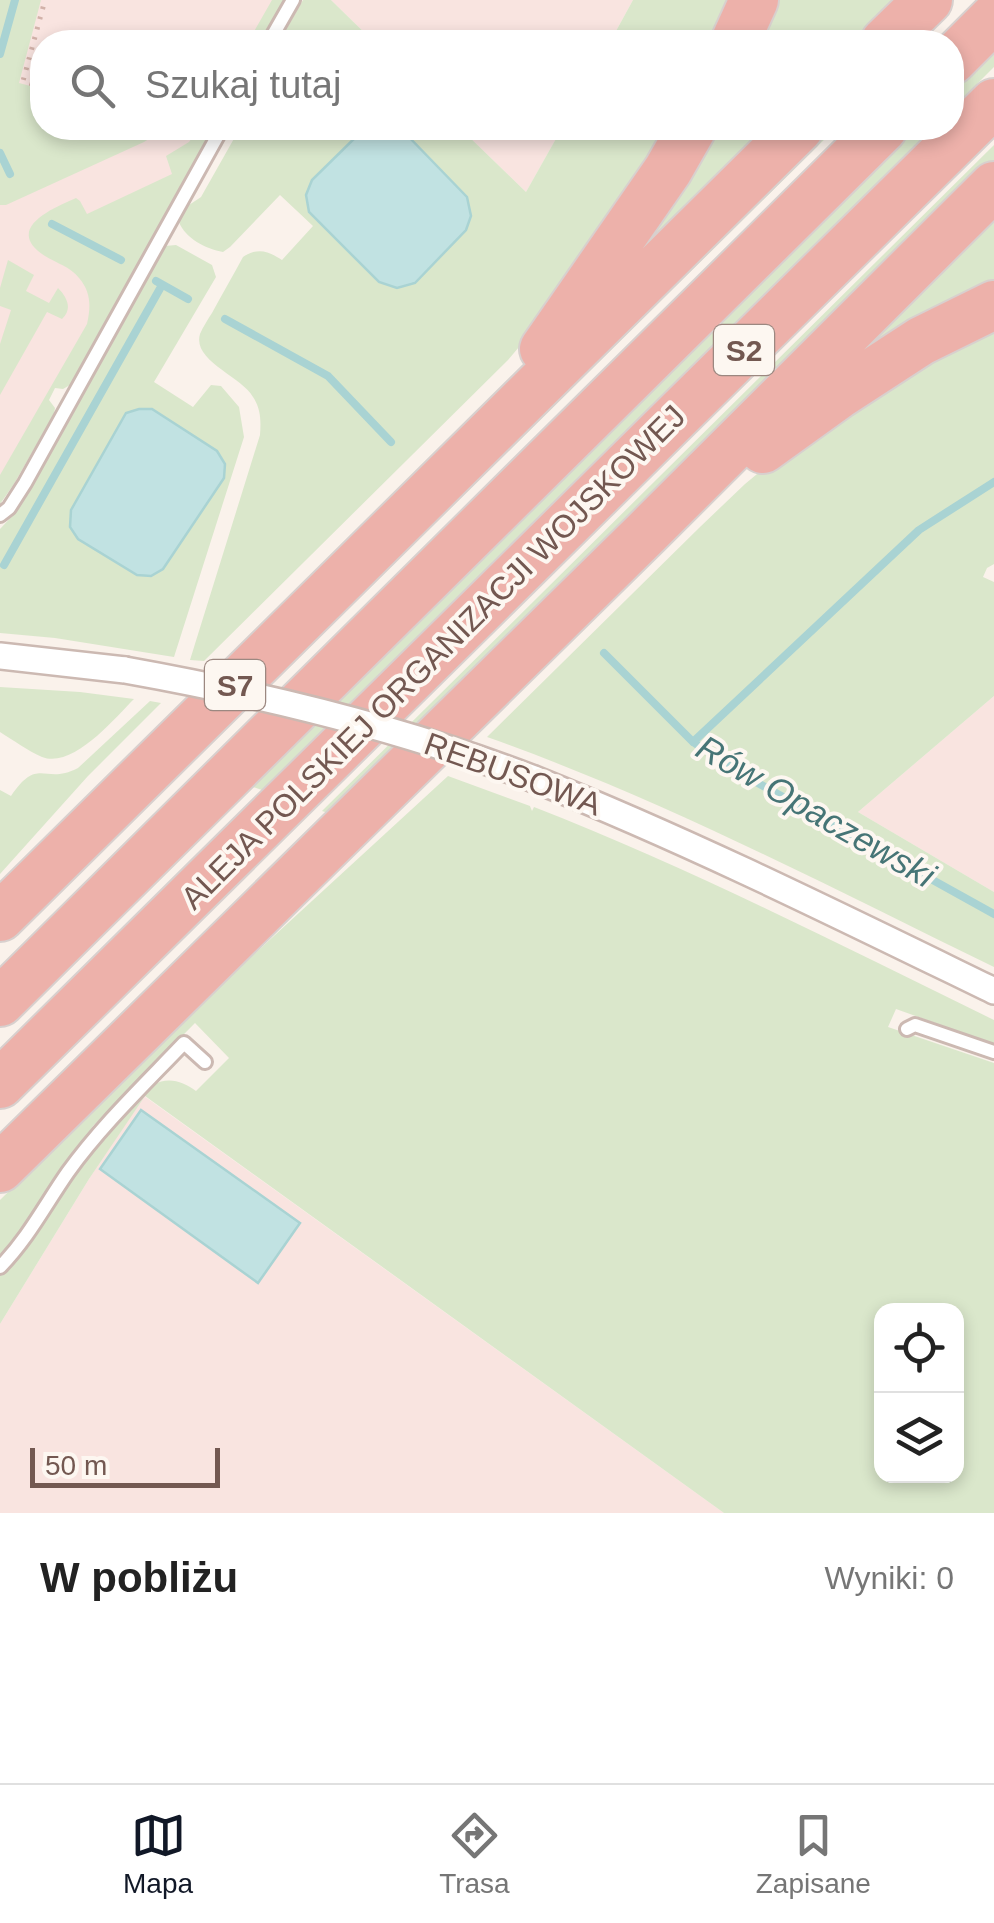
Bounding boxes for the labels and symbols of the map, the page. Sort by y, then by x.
road number: S2 [714,325,774,375]
street label: ALEJA POLSKIEJ ORGANIZACJI WOJSKOWEJ [174,398,692,916]
road number: S7 [205,660,265,710]
street label: REBUSOWA [420,725,607,823]
water label: Rów Opaczewski [690,727,943,896]
scale bar [30,1443,220,1488]

